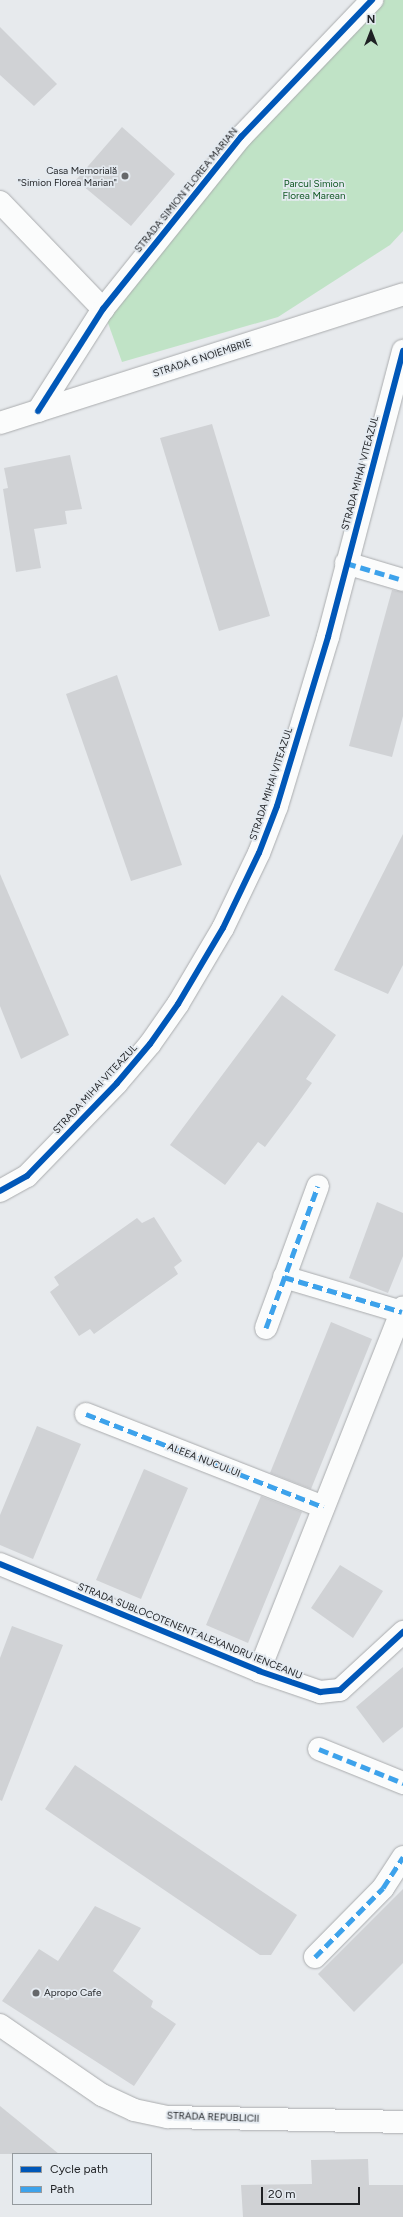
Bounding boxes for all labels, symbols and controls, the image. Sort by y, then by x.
north arrow [351,12,391,52]
text: N [367,13,375,26]
street label: STRADA SIMION FLOREA MARIAN [132,125,240,255]
place label: Casa Memorială "Simion Florea Marian" [18,164,117,188]
marker: Casa Memorială "Simion Florea Marian" [120,171,130,181]
park label: Parcul Simion Florea Marean [283,177,345,200]
street label: STRADA 6 NOIEMBRIE [151,336,253,380]
street label: STRADA MIHAI VITEAZUL [339,414,381,532]
street label: STRADA MIHAI VITEAZUL [247,726,295,842]
street label: STRADA MIHAI VITEAZUL [50,1042,140,1136]
street label: ALEEA NUCULUI [166,1441,242,1479]
street label: STRADA SUBLOCOTENENT ALEXANDRU IENCEANU [76,1580,304,1682]
place label: Apropo Cafe [44,1987,101,1999]
marker: Apropo Cafe [31,1988,41,1998]
street label: STRADA REPUBLICII [167,2109,259,2125]
legend [12,2153,152,2205]
text: Cycle path [50,2162,108,2176]
scale bar [263,2179,362,2205]
text: Path [50,2182,74,2196]
text: 20 m [268,2187,296,2201]

